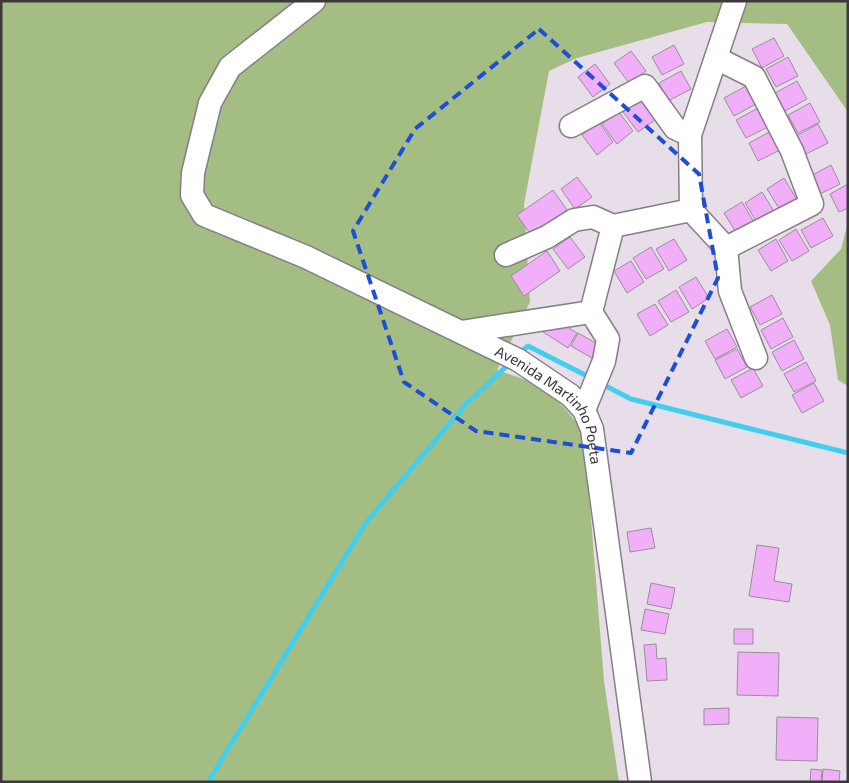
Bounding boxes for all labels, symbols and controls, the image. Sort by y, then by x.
street label: Avenida Martinho Poeta [492,341,606,465]

